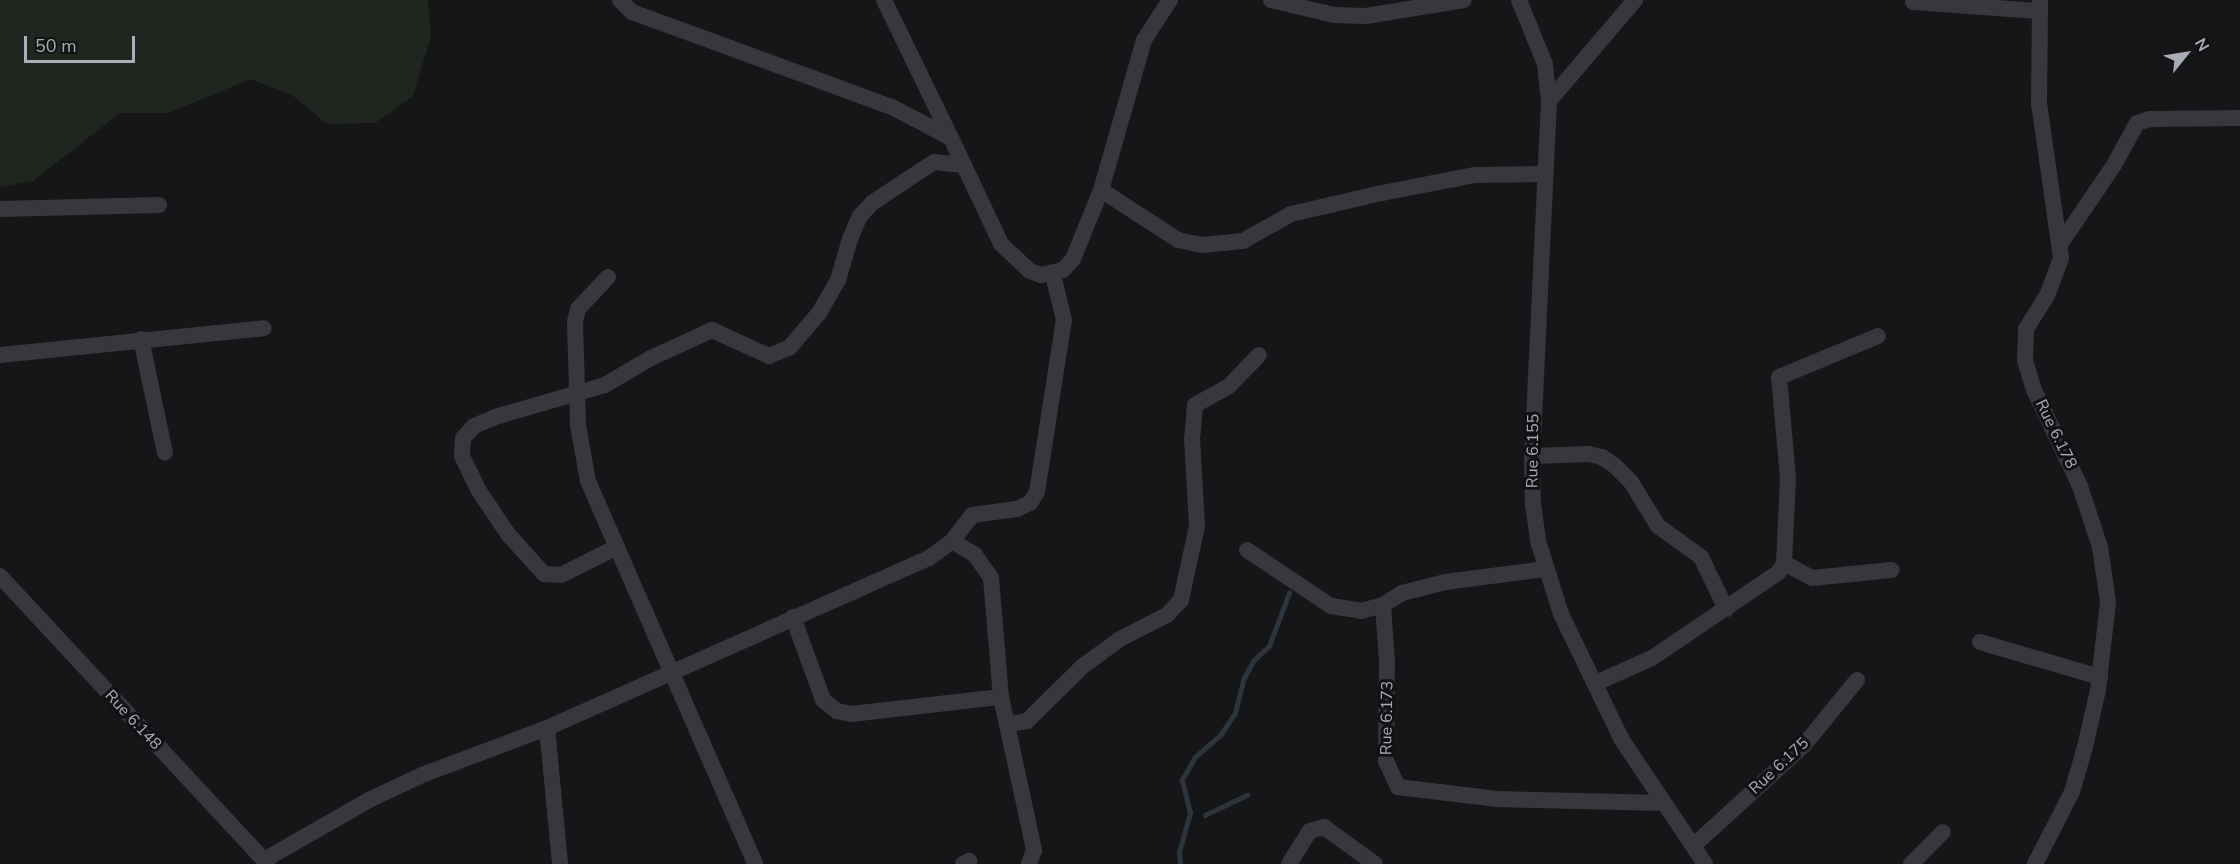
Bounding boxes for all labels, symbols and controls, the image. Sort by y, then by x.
scale bar [27,24,138,62]
north arrow [2156,24,2216,84]
text: 50 m [35,34,77,58]
text: N [2189,34,2214,56]
street label: Rue 6.178 [2031,396,2081,472]
street label: Rue 6.155 [1523,414,1543,488]
street label: Rue 6.173 [1377,681,1397,755]
street label: Rue 6.148 [101,686,165,754]
street label: Rue 6.175 [1745,734,1813,798]

